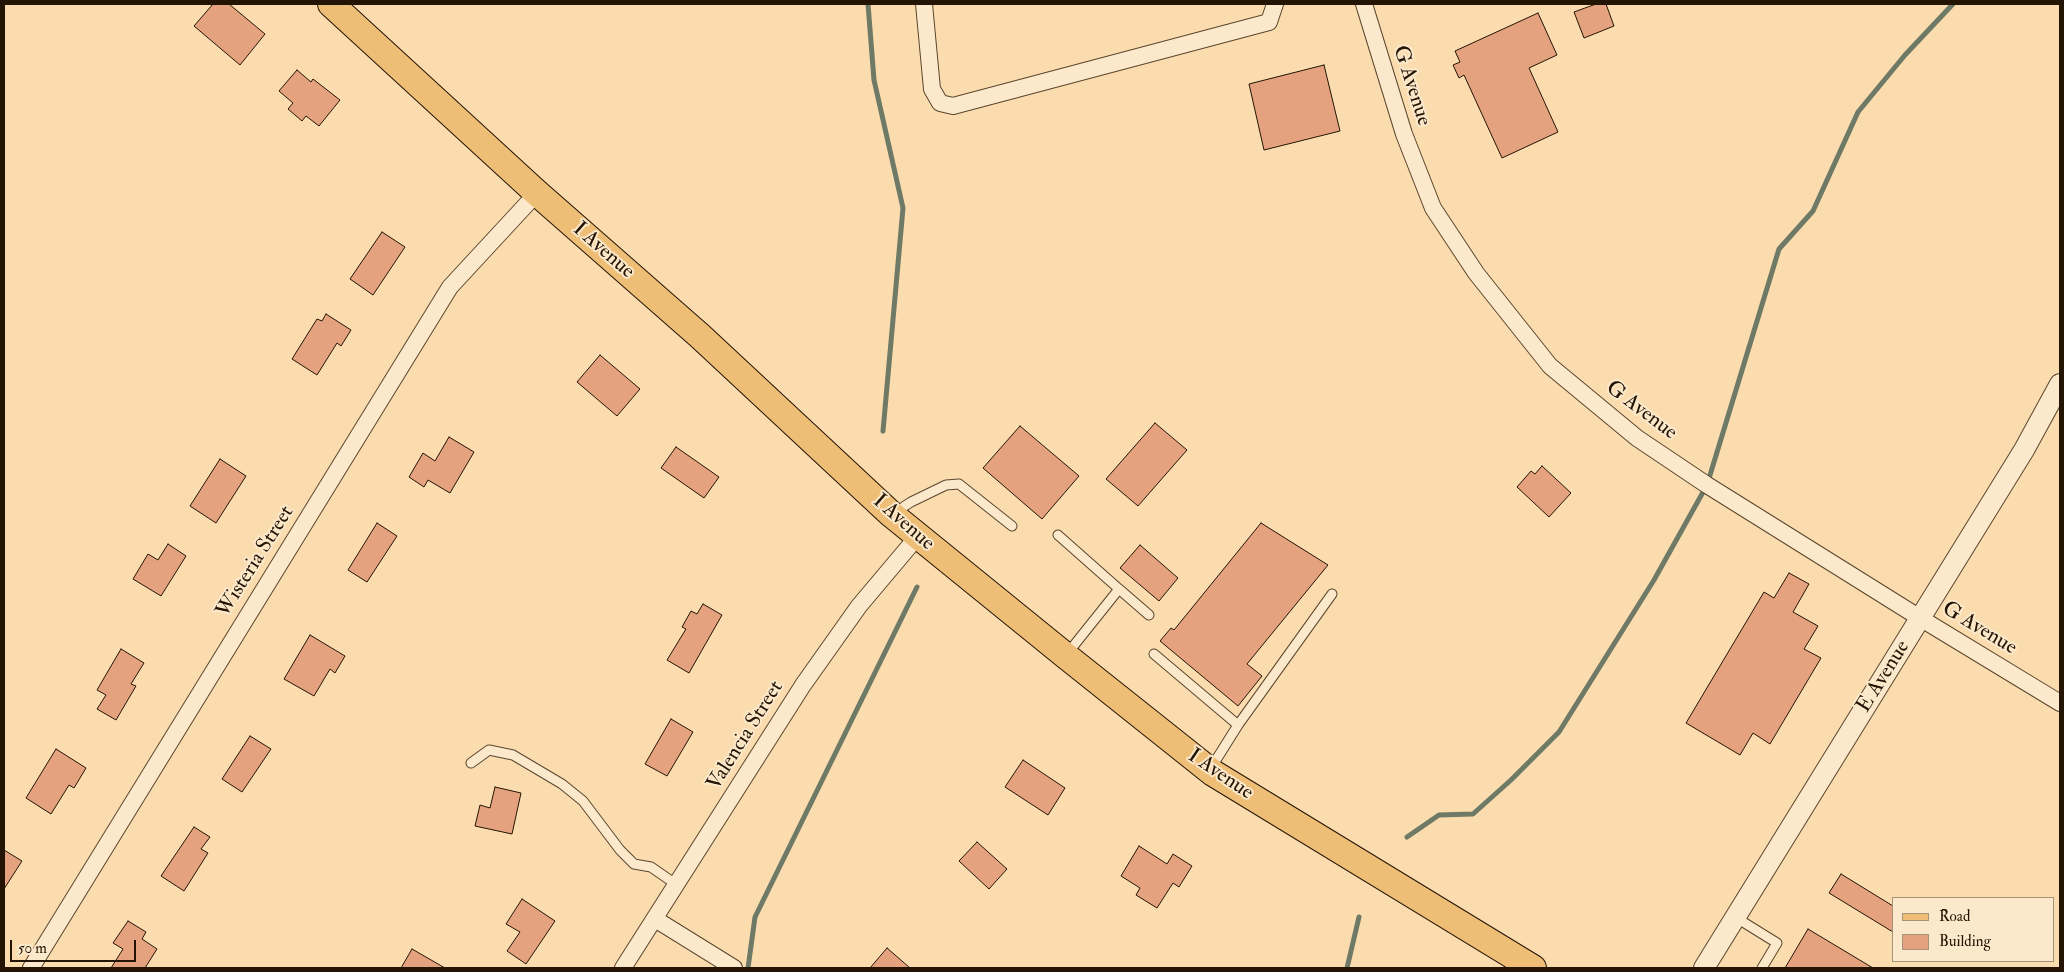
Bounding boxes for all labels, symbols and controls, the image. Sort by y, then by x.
street label: G Avenue [1386,43,1436,129]
street label: I Avenue [567,217,639,285]
street label: G Avenue [1600,376,1682,446]
street label: I Avenue [867,489,939,557]
street label: Wisteria Street [212,502,300,622]
street label: G Avenue [1937,597,2021,661]
street label: E Avenue [1852,636,1916,718]
street label: Valencia Street [702,677,790,795]
street label: I Avenue [1182,744,1258,806]
legend [1892,897,2054,962]
text: Road [1939,907,1970,926]
scale bar [12,930,139,962]
text: Building [1939,932,1991,951]
text: 50 m [18,939,47,958]

